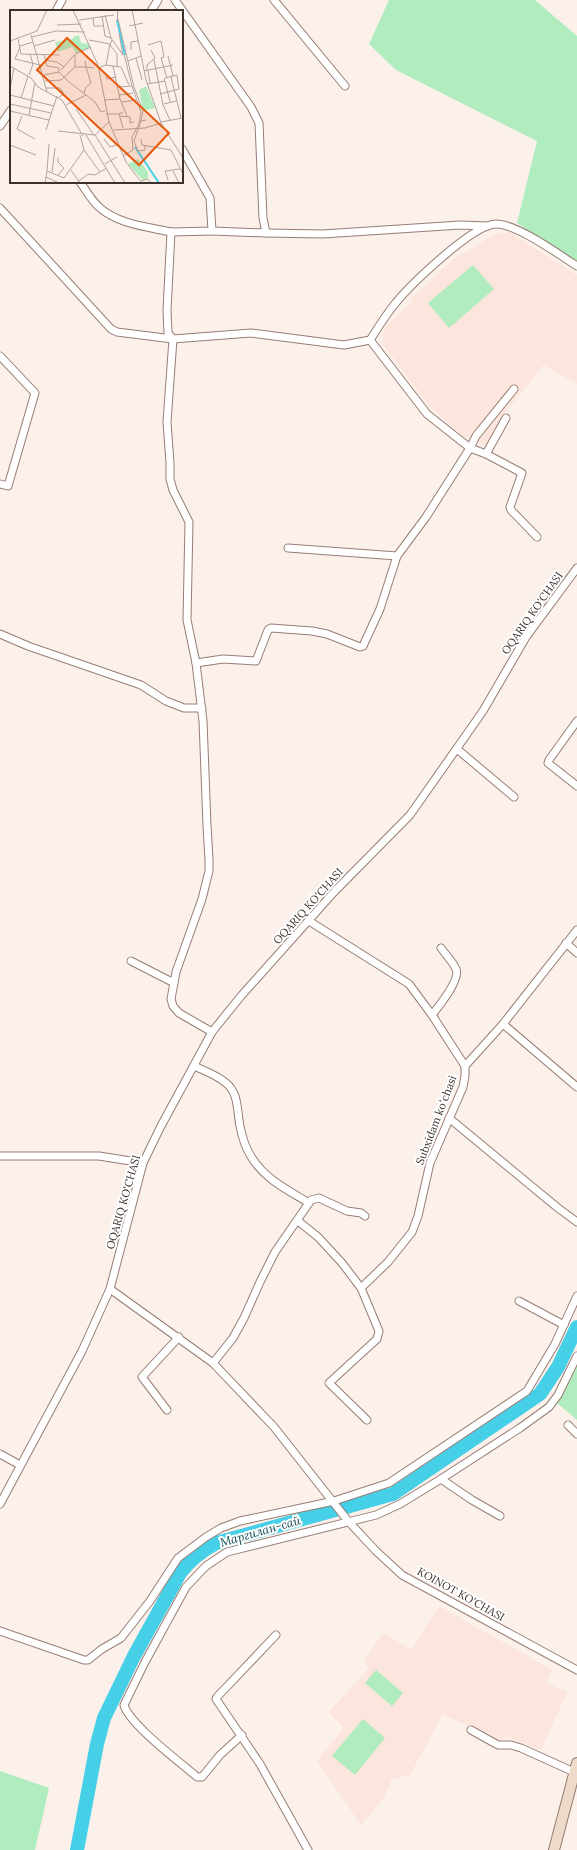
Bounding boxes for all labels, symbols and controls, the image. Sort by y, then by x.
inset map [10,10,183,183]
street label: OQARIQ KO'CHASI [498,569,566,657]
street label: OQARIQ KO'CHASI [270,865,346,947]
street label: Subxidam koʻchasi [413,1073,459,1167]
street label: OQARIQ KO'CHASI [103,1153,143,1251]
water label: Маргилан-сай [218,1512,303,1550]
street label: KOINOT KO'CHASI [415,1564,507,1624]

